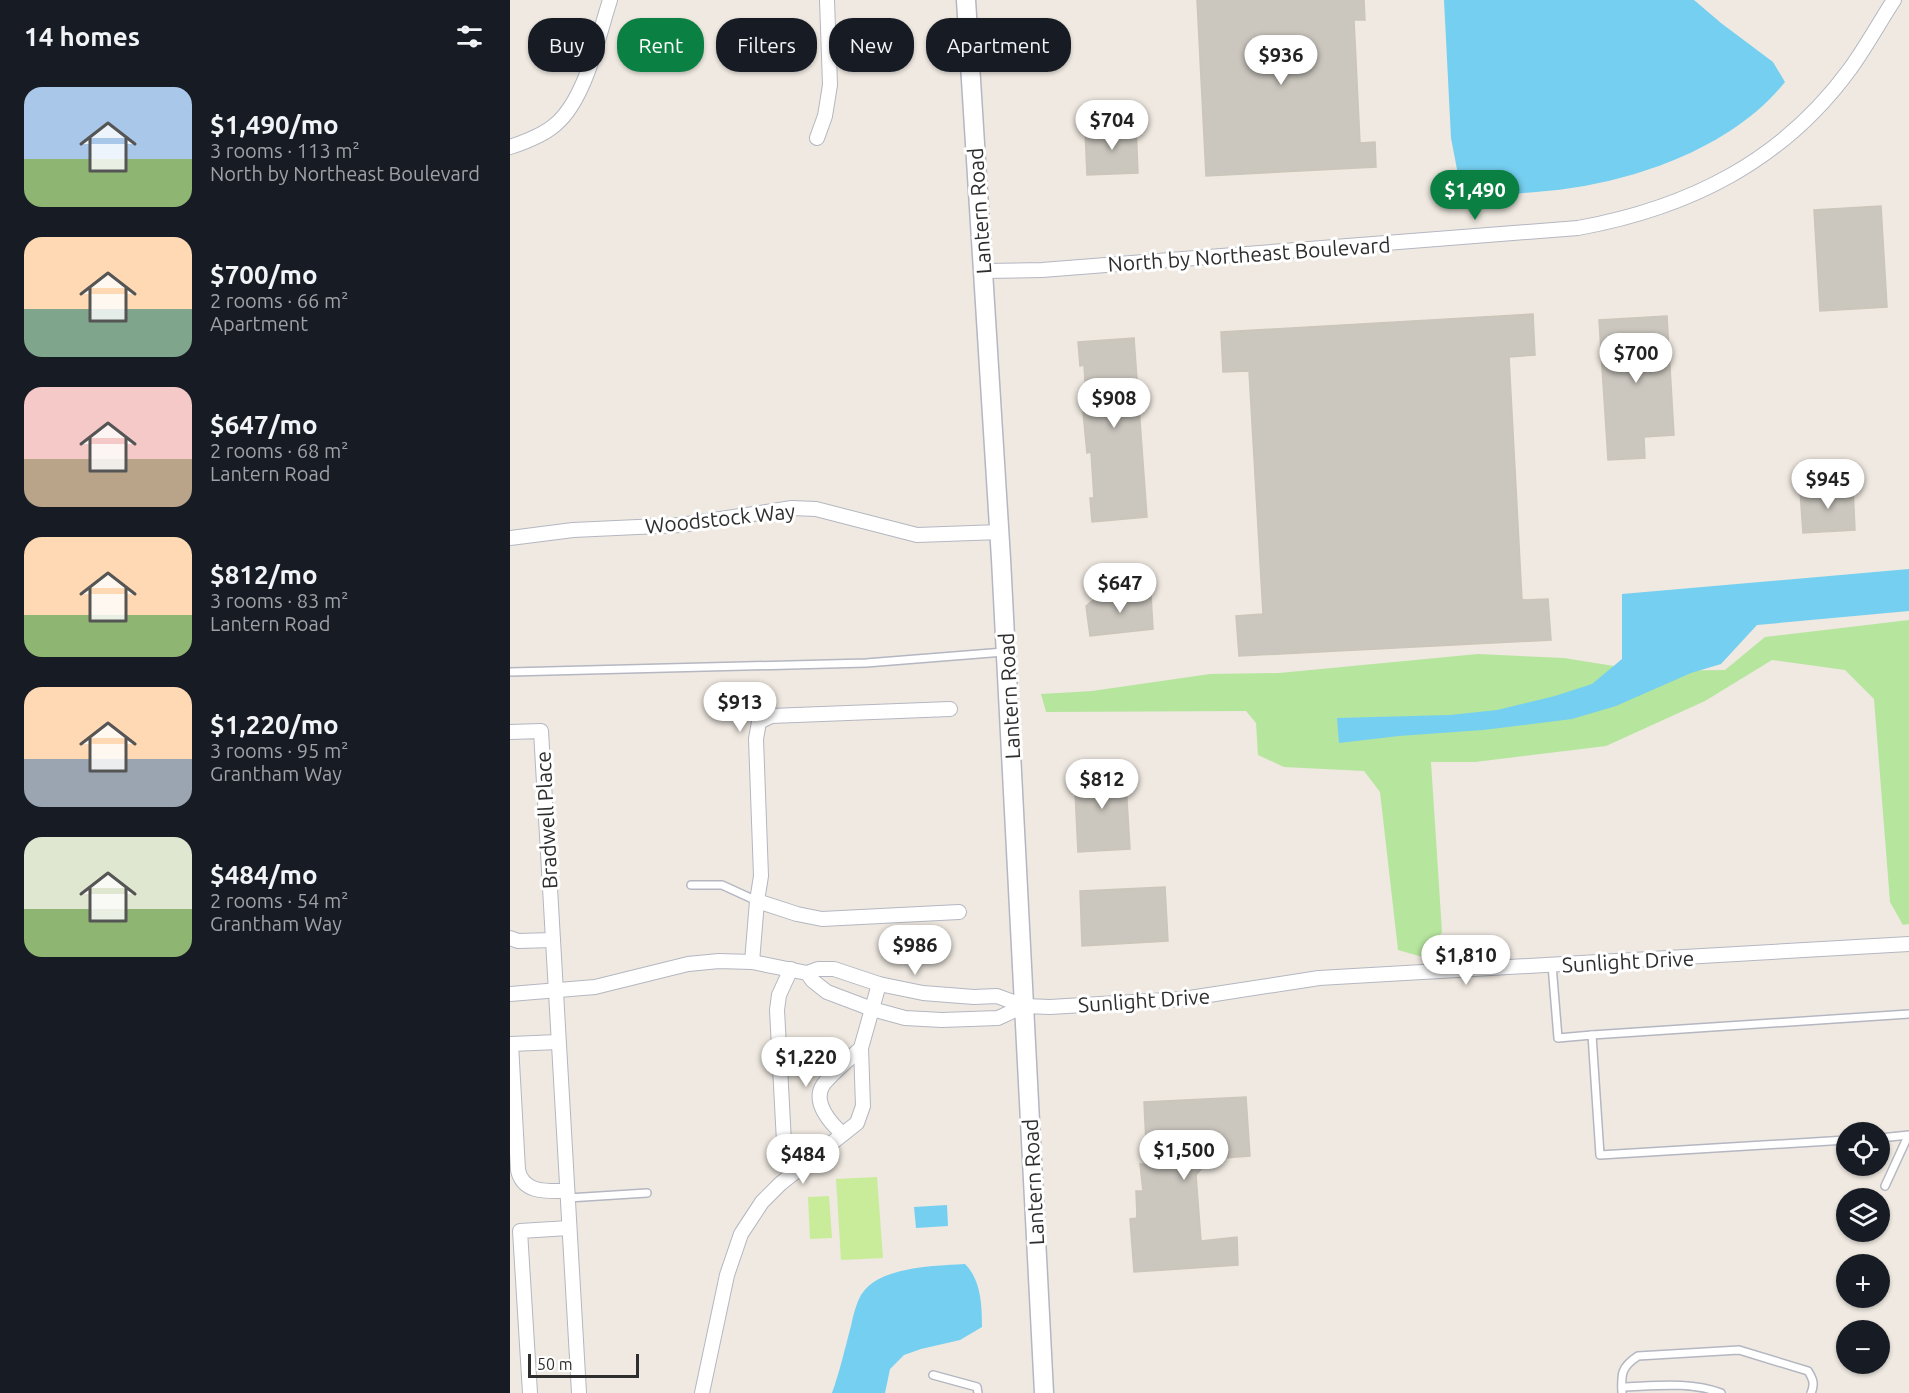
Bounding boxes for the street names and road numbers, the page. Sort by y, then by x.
street label: Lantern Road [963,147,995,275]
street label: North by Northeast Boulevard [1107,232,1391,276]
street label: Woodstock Way [644,498,796,538]
street label: Lantern Road [994,632,1024,760]
street label: Bradwell Place [530,750,562,890]
street label: Sunlight Drive [1561,946,1695,976]
street label: Sunlight Drive [1077,983,1211,1017]
street label: Lantern Road [1018,1118,1048,1246]

